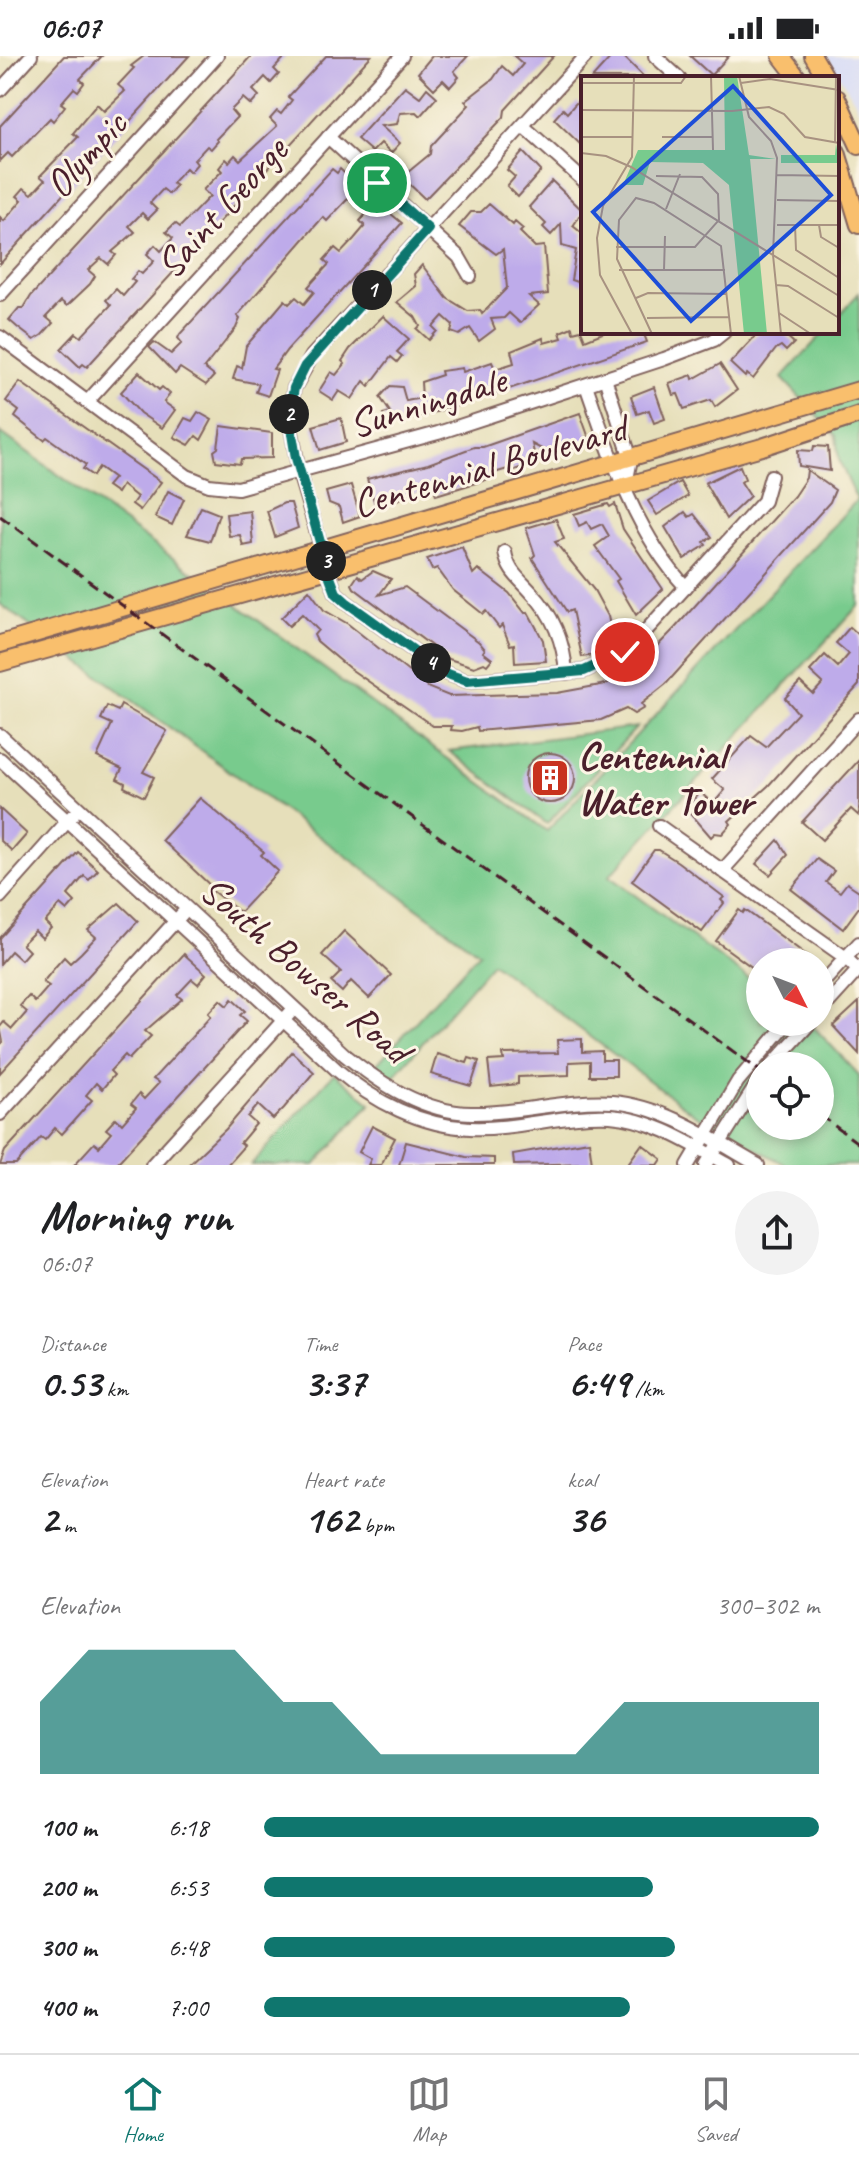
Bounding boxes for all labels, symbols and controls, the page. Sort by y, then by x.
text: 06:07 [40,9,100,47]
inset map [581,76,839,334]
street label: Olympic [34,99,139,209]
street label: Saint George [145,124,300,289]
pin [343,149,411,217]
icon: arrive [355,161,399,205]
pin: 1 [352,270,392,310]
text: 1 [367,276,377,304]
street label: Sunningdale [343,354,514,449]
pin: 2 [269,394,309,434]
text: 2 [284,400,294,428]
street label: Centennial Boulevard [347,402,637,529]
pin: 3 [306,541,346,581]
text: 3 [321,547,331,575]
pin [591,618,659,686]
icon: check [603,630,647,674]
pin: 4 [411,643,451,683]
text: 4 [426,649,436,677]
place label: Centennial Water Tower [578,731,758,827]
building icon: Centennial Water Tower [529,757,571,799]
street label: South Bowser Road [190,865,425,1078]
north arrow [746,948,834,1036]
map controls [746,948,834,1140]
button: locate [746,1052,834,1140]
text: Morning run [40,1189,232,1244]
button: share [735,1191,819,1275]
text: 06:07 [40,1247,92,1280]
text: Distance [40,1330,106,1358]
text: Time [304,1330,337,1358]
text: Pace [567,1330,601,1358]
text: 0.53 [40,1358,101,1408]
text: 3:37 [304,1358,365,1408]
text: 6:49 [567,1358,630,1408]
text: km [101,1375,128,1403]
text: /km [630,1375,664,1403]
text: Elevation [40,1466,108,1494]
text: Heart rate [304,1466,384,1494]
text: kcal [567,1466,596,1494]
text: 2 [40,1494,58,1544]
text: 162 [304,1494,359,1544]
text: 36 [567,1494,604,1544]
text: m [58,1511,76,1539]
text: bpm [359,1511,394,1539]
text: Elevation [40,1589,120,1622]
text: 300–302 m [716,1589,819,1622]
text: 100 m [40,1811,96,1844]
text: 6:18 [168,1811,208,1844]
text: 200 m [40,1871,96,1904]
text: 6:53 [168,1871,208,1904]
text: 300 m [40,1931,96,1964]
text: 6:48 [168,1931,208,1964]
text: 400 m [40,1991,96,2024]
text: 7:00 [168,1991,208,2024]
tab: Home [121,2072,165,2148]
tab: Map [407,2072,451,2148]
tab: Saved [694,2072,738,2148]

